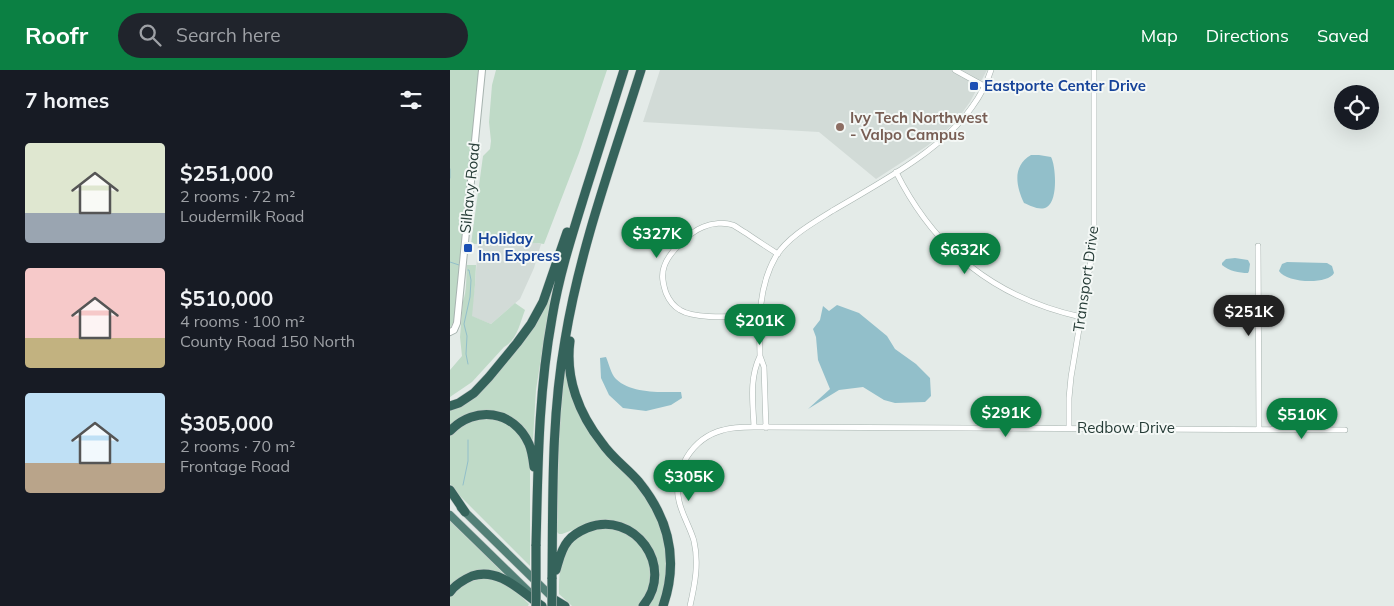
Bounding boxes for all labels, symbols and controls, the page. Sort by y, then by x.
search box [118,13,468,58]
text: Roofr [25,20,88,50]
icon: search [136,21,164,49]
text: Search here [176,23,281,47]
text: Map [1141,24,1178,47]
text: Directions [1206,24,1289,47]
text: Saved [1317,24,1369,47]
place label: Eastporte Center Drive [984,76,1146,95]
marker: Eastporte Center Drive [968,80,980,92]
map controls [1334,85,1379,130]
button: locate [1334,85,1379,130]
icon: filters [397,86,425,114]
text: 7 homes [25,87,109,113]
place label: Ivy Tech Northwest - Valpo Campus [850,108,988,144]
marker: Ivy Tech Northwest - Valpo Campus [834,121,846,133]
street label: Silhavy Road [455,142,484,234]
text: $251,000 [180,160,273,186]
icon: home [65,163,125,223]
text: 2 rooms · 72 m² [180,186,295,206]
text: Loudermilk Road [180,206,304,226]
pin: $327K [622,216,692,259]
text: $327K [632,223,682,243]
street label: Transport Drive [1069,224,1102,333]
place label: Holiday Inn Express [478,229,560,265]
pin: $632K [930,232,1000,275]
text: $632K [940,239,990,259]
marker: Holiday Inn Express [462,242,474,254]
text: $510,000 [180,285,273,311]
icon: home [65,288,125,348]
pin: $251K [1214,294,1284,337]
text: $251K [1224,301,1274,321]
pin: $201K [725,304,795,346]
text: $201K [735,310,785,330]
text: 4 rooms · 100 m² [180,311,305,331]
text: County Road 150 North [180,331,355,351]
pin: $291K [971,396,1041,438]
pin: $510K [1267,398,1337,440]
text: $291K [981,402,1031,422]
text: $510K [1277,404,1327,424]
text: $305,000 [180,410,273,436]
icon: home [65,413,125,473]
street label: Redbow Drive [1077,418,1175,437]
text: 2 rooms · 70 m² [180,436,295,456]
text: Frontage Road [180,456,290,476]
pin: $305K [654,460,724,502]
text: $305K [664,466,714,486]

